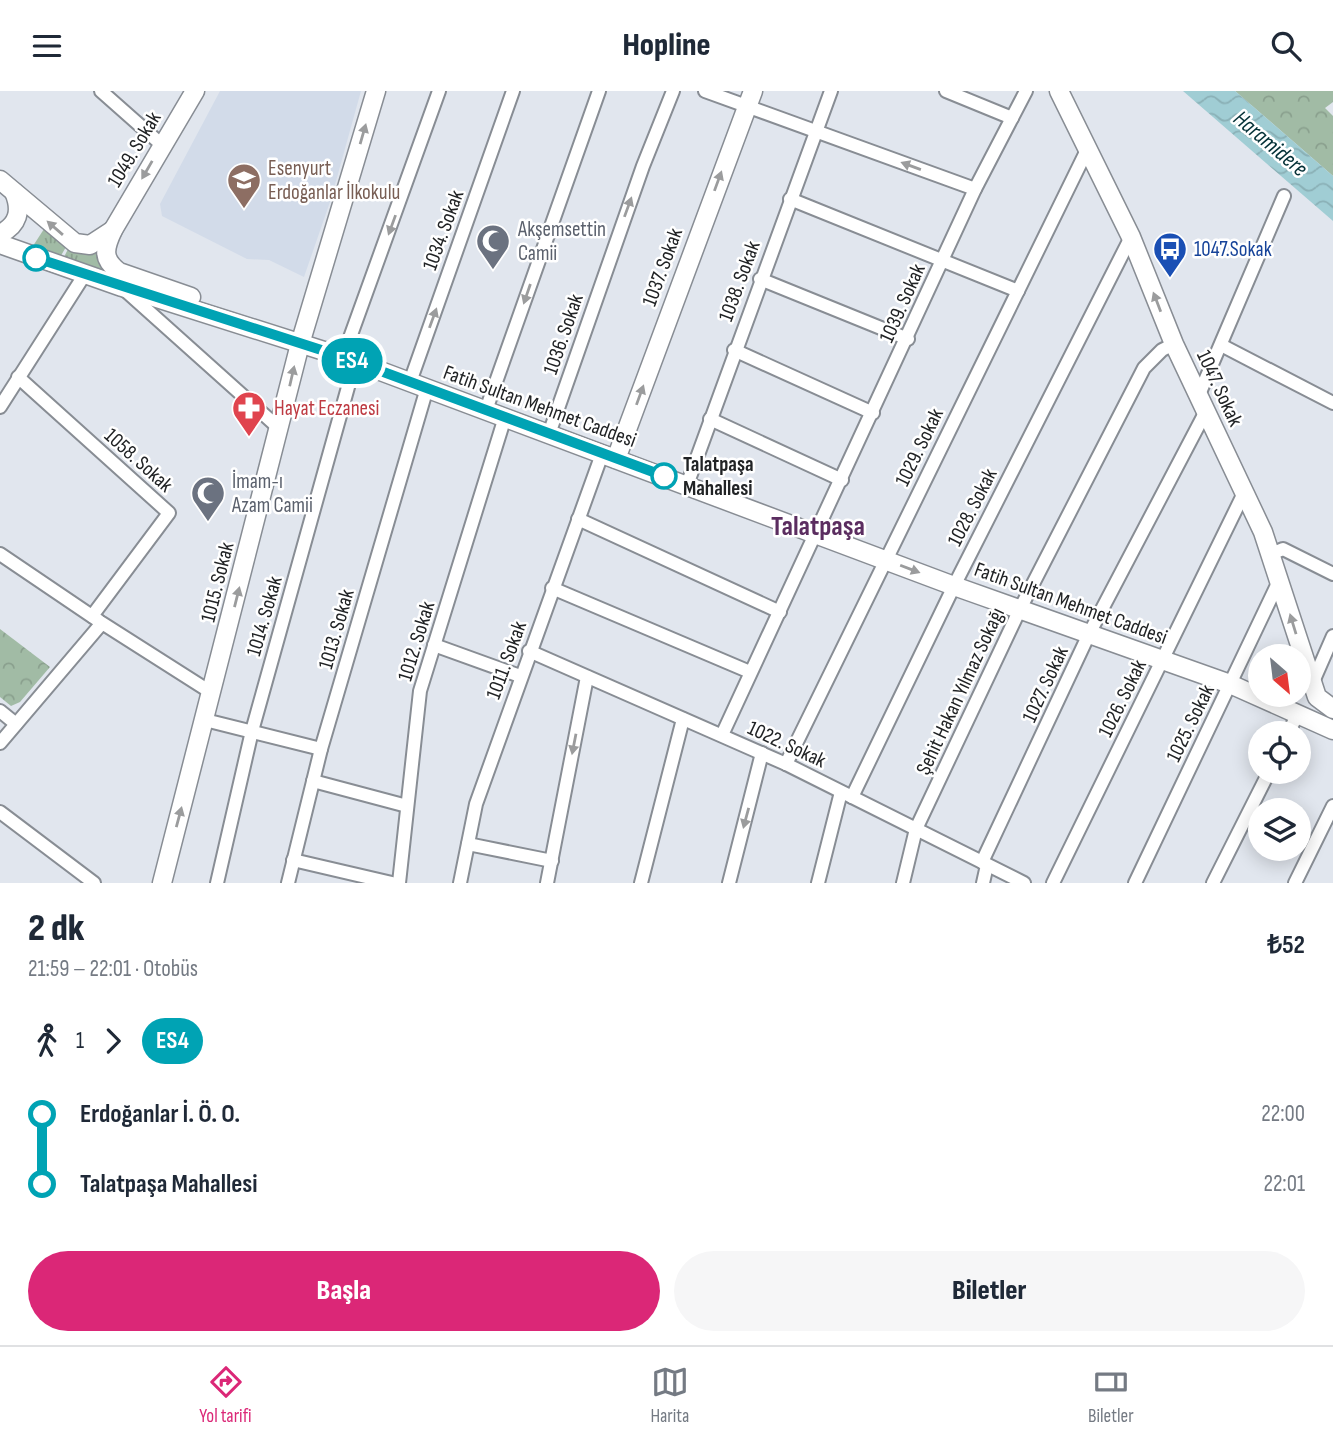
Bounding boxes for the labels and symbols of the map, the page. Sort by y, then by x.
water label: Haramidere [1228,105,1313,183]
street label: 1049. Sokak [102,107,167,191]
one-way arrow [358,124,368,145]
place label: Esenyurt Erdoğanlar İlkokulu [268,156,400,205]
one-way arrow [900,160,921,171]
one-way arrow [141,161,154,180]
school or university icon: Esenyurt Erdoğanlar İlkokulu [225,161,263,210]
one-way arrow [713,171,724,192]
street label: 1034. Sokak [417,187,469,274]
one-way arrow [623,197,634,218]
one-way arrow [386,214,397,235]
place label: Akşemsettin Camii [517,217,606,266]
one-way arrow [46,220,64,236]
mosque icon: Akşemsettin Camii [474,222,512,271]
street label: 1037. Sokak [637,225,688,310]
bus stop icon: 1047.Sokak [1151,230,1189,279]
place label: 1047.Sokak [1194,237,1272,262]
street label: 1038. Sokak [713,238,766,325]
unlabelled marker [23,245,49,271]
street label: 1039. Sokak [874,260,931,346]
one-way arrow [521,283,532,304]
street label: 1036. Sokak [538,291,589,378]
one-way arrow [1152,291,1163,312]
one-way arrow [428,307,439,328]
line badge: ES4 [312,338,392,384]
street label: 1047. Sokak [1191,346,1248,430]
street label: Fatih Sultan Mehmet Caddesi [440,360,640,453]
one-way arrow [287,365,298,387]
one-way arrow [634,384,645,405]
pharmacy icon: Hayat Eczanesi [230,389,268,438]
place label: Hayat Eczanesi [274,396,380,421]
street label: 1029. Sokak [890,404,949,490]
street label: 1058. Sokak [99,423,178,498]
place label: Talatpaşa Mahallesi [683,452,754,501]
marker: Talatpaşa Mahallesi [651,463,677,489]
street label: 1028. Sokak [942,464,1003,550]
place label: İmam-ı Azam Camii [231,469,313,518]
mosque icon: İmam-ı Azam Camii [189,474,227,523]
district label: Talatpaşa [771,510,865,543]
street label: 1015. Sokak [195,540,239,625]
street label: Fatih Sultan Mehmet Caddesi [971,557,1171,650]
one-way arrow [900,563,921,574]
street label: 1014. Sokak [241,573,288,659]
one-way arrow [232,586,243,608]
street label: 1013. Sokak [313,586,360,672]
street label: 1012. Sokak [393,598,440,684]
street label: Şehit Hakan Yılmaz Sokağı [911,604,1010,779]
one-way arrow [1288,613,1298,634]
street label: 1011. Sokak [481,618,532,703]
street label: 1027. Sokak [1017,642,1074,726]
north arrow [1248,644,1311,707]
street label: 1026. Sokak [1093,655,1152,741]
street label: 1025. Sokak [1161,680,1220,766]
street label: 1022. Sokak [744,716,830,773]
one-way arrow [568,733,579,755]
one-way arrow [174,806,185,828]
one-way arrow [740,807,751,829]

